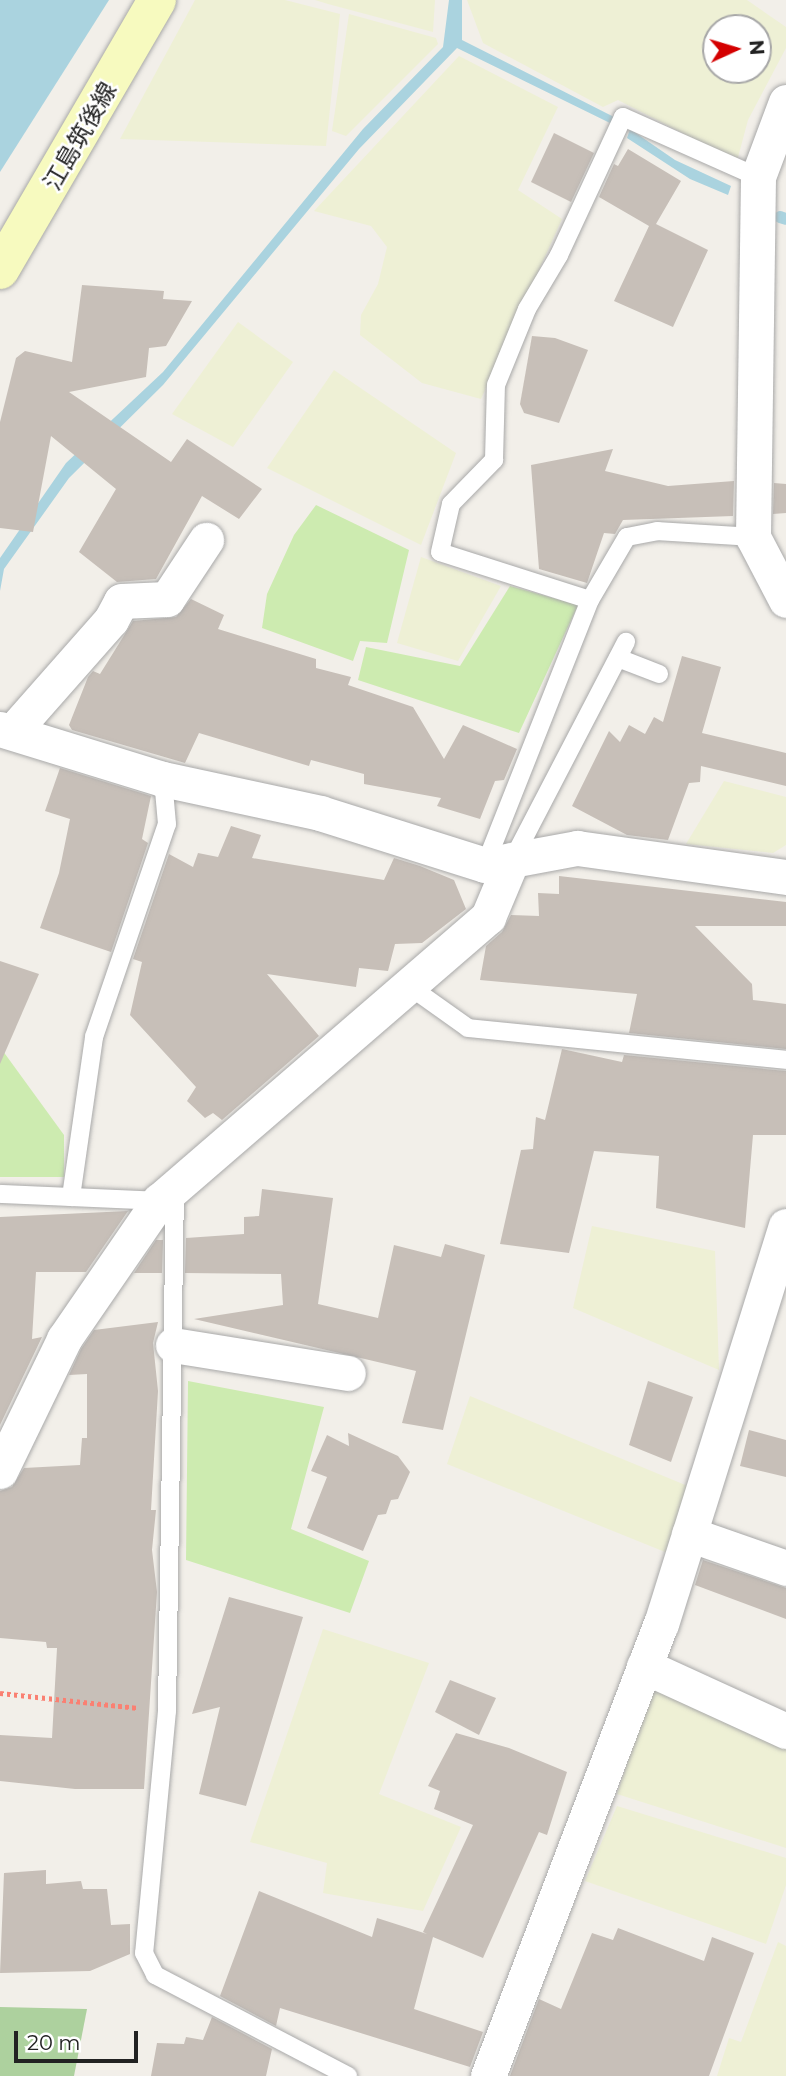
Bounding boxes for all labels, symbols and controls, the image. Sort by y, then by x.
north arrow [702,14,772,84]
text: N [744,39,768,56]
street label: 江島筑後線 [38,77,122,195]
scale bar [18,2016,142,2060]
text: 20 m [27,2030,81,2055]

